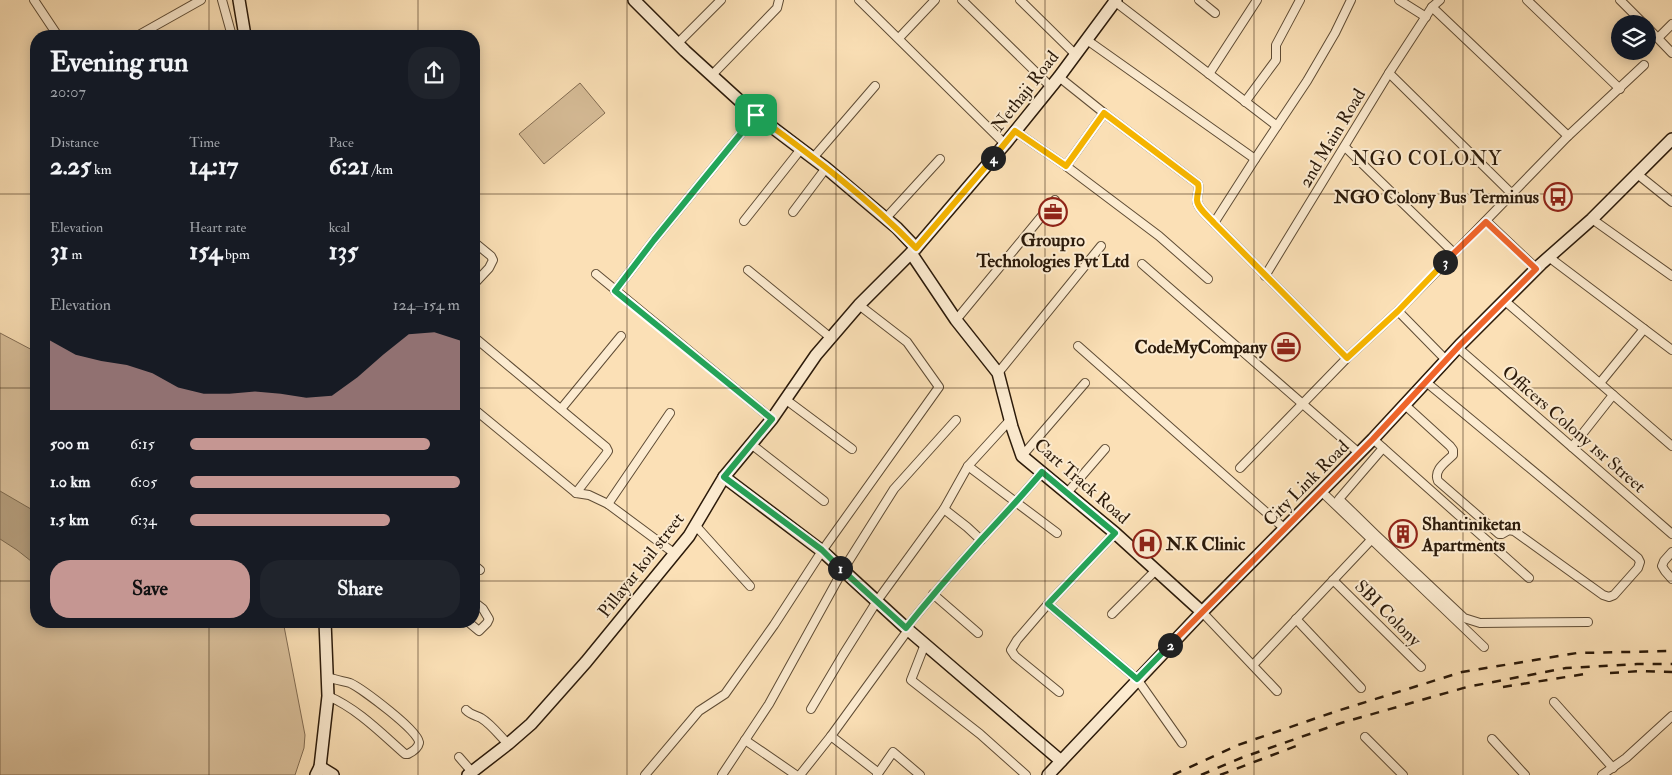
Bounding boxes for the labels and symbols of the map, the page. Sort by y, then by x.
street label: Nethaji Road [987,46,1064,136]
street label: 2nd Main Road [1294,85,1371,192]
pin [735,94,777,136]
pin: 4 [980,146,1006,170]
district label: NGO COLONY [1352,147,1502,171]
bus stop icon: NGO Colony Bus Terminus [1543,182,1573,212]
place label: NGO Colony Bus Terminus [1333,186,1539,209]
office icon: Group10 Technologies Pvt Ltd [1038,197,1068,227]
place label: Group10 Technologies Pvt Ltd [976,229,1130,273]
pin: 3 [1432,250,1458,274]
office icon: CodeMyCompany [1271,332,1301,362]
place label: CodeMyCompany [1135,336,1268,359]
street label: Officers Colony 1sr Street [1497,361,1650,498]
street label: Cart Track Road [1029,433,1134,529]
street label: City Link Road [1258,435,1354,531]
street label: Pillayar koil street [593,508,690,622]
place label: Shantiniketan Apartments [1421,513,1522,557]
building icon: Shantiniketan Apartments [1388,519,1418,549]
hospital icon: N.K Clinic [1132,529,1162,559]
place label: N.K Clinic [1165,533,1246,556]
pin: 1 [828,556,852,580]
street label: SBI Colony [1350,575,1427,652]
pin: 2 [1158,632,1182,658]

